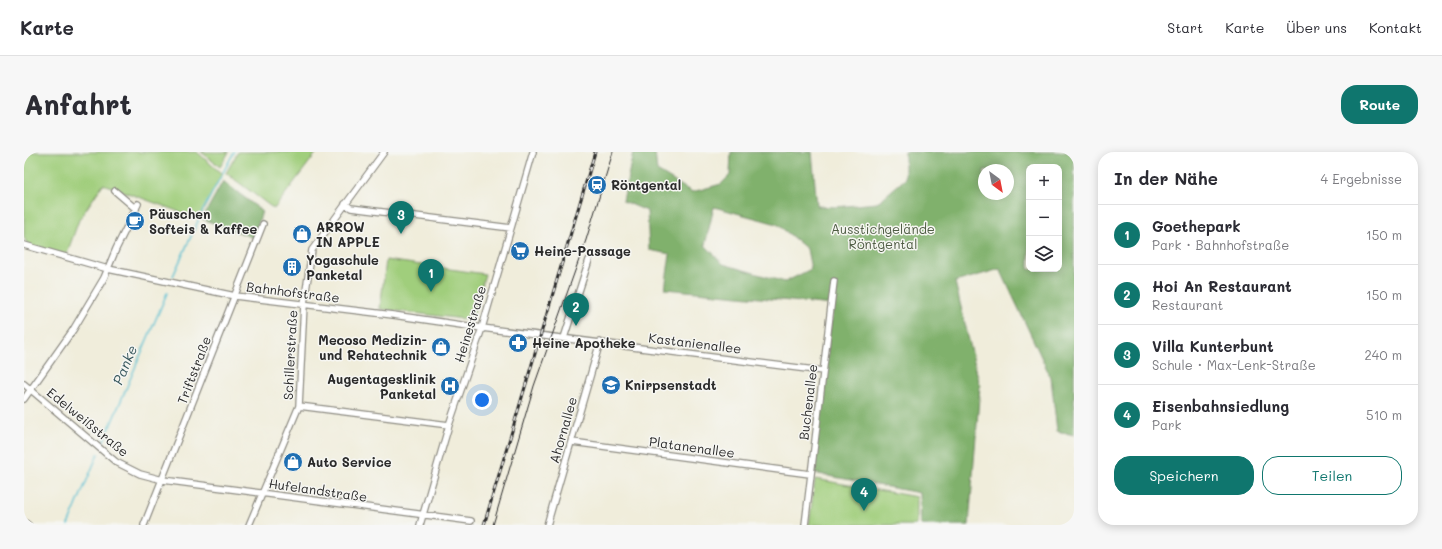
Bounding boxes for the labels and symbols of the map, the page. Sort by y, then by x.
north arrow [978,164,1014,200]
station icon: Röntgental [586,174,608,196]
place label: Röntgental [611,176,681,193]
pin: 3 [388,201,414,234]
place label: Päuschen Softeis & Kaffee [149,205,258,237]
cafe icon: Päuschen Softeis & Kaffee [124,210,146,232]
place label: ARROW IN APPLE [316,218,380,250]
park label: Ausstichgelände Röntgental [831,220,935,252]
shop icon: ARROW IN APPLE [291,223,313,245]
supermarket icon: Heine-Passage [509,240,531,262]
place label: Heine-Passage [534,242,631,259]
place label: Yogaschule Panketal [306,251,379,283]
building icon: Yogaschule Panketal [281,256,303,278]
pin: 1 [418,259,444,292]
street label: Bahnhofstraße [245,277,341,306]
street label: Heinestraße [450,283,489,364]
pin: 2 [563,293,589,326]
street label: Schillerstraße [279,309,300,401]
street label: Kastanienallee [648,328,742,357]
place label: Mecoso Medizin- und Rehatechnik [318,331,427,363]
pharmacy icon: Heine Apotheke [507,332,529,354]
street label: Triftstraße [173,333,214,406]
place label: Heine Apotheke [532,334,636,351]
shop icon: Mecoso Medizin- und Rehatechnik [430,336,452,358]
water label: Panke [108,342,141,387]
street label: Buchenallee [794,363,821,441]
place label: Augentagesklinik Panketal [327,370,436,402]
school or university icon: Knirpsenstadt [600,374,622,396]
hospital icon: Augentagesklinik Panketal [439,375,461,397]
place label: Knirpsenstadt [625,376,717,393]
street label: Edelweißstraße [44,383,133,460]
your location [472,390,492,410]
street label: Ahornallee [545,395,580,465]
street label: Platanenallee [648,432,736,461]
shop icon: Auto Service [282,451,304,473]
place label: Auto Service [307,453,392,470]
street label: Hufelandstraße [268,474,368,505]
pin: 4 [851,478,877,511]

